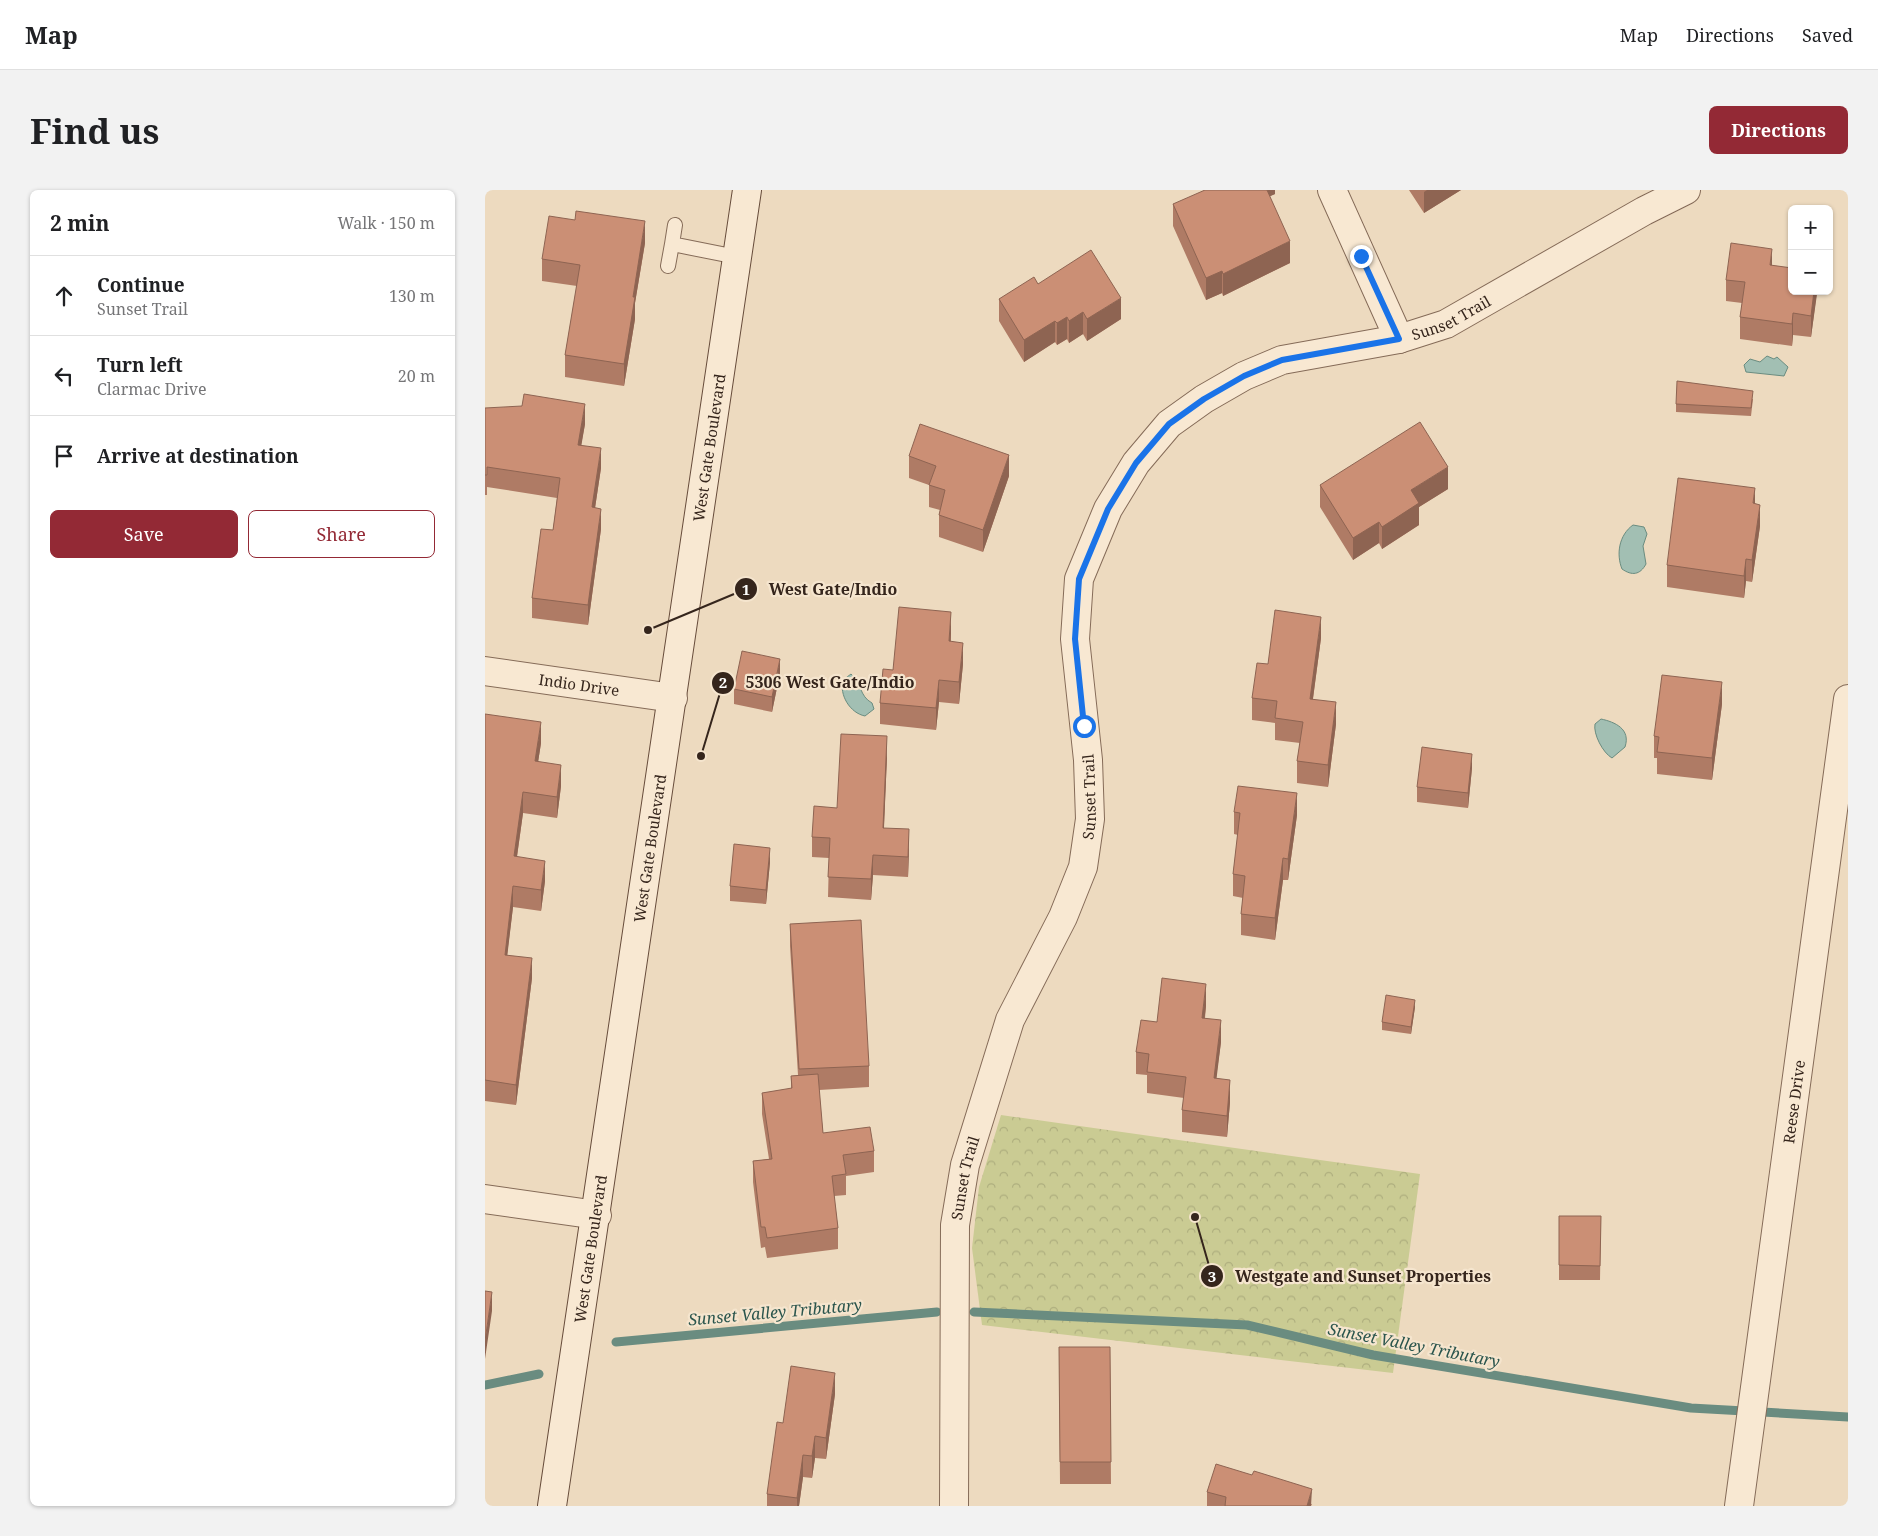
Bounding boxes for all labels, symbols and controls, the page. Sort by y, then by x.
text: Map [25,18,78,51]
text: Map [1620,23,1658,47]
text: Directions [1686,23,1774,47]
text: Saved [1802,23,1853,47]
button: Directions [1709,106,1848,154]
text: Find us [30,107,159,154]
map controls [1788,205,1833,295]
button: + [1788,205,1833,250]
text: 2 min [50,209,109,237]
text: Walk · 150 m [338,212,435,234]
route end [1350,245,1373,268]
button: − [1788,250,1833,295]
text: Continue [97,272,185,298]
icon: ahead [50,282,78,310]
text: 130 m [389,285,435,307]
street label: Sunset Trail [1409,291,1494,344]
text: Sunset Trail [97,298,188,320]
text: Turn left [97,352,183,378]
icon: left [50,362,78,390]
text: 20 m [398,365,435,387]
street label: West Gate Boulevard [688,372,730,523]
text: Clarmac Drive [97,378,207,400]
icon: arrive [50,442,78,470]
text: Arrive at destination [97,443,299,469]
button: Save [50,510,238,558]
button: Share [248,510,435,558]
callout: West Gate/Indio [734,574,908,605]
text: West Gate/Indio [769,578,898,600]
text: 1 [742,579,750,599]
callout: 5306 West Gate/Indio [710,667,924,698]
street label: Indio Drive [537,669,621,700]
text: 5306 West Gate/Indio [745,671,915,693]
text: 2 [719,672,727,692]
route start [1073,715,1096,738]
street label: Sunset Trail [1077,753,1100,841]
street label: West Gate Boulevard [629,773,670,923]
street label: Reese Drive [1778,1059,1809,1145]
street label: Sunset Trail [946,1133,983,1221]
street label: West Gate Boulevard [569,1173,611,1324]
callout: Westgate and Sunset Properties [1200,1261,1501,1292]
text: Westgate and Sunset Properties [1235,1265,1491,1287]
text: 3 [1208,1266,1216,1286]
water label: Sunset Valley Tributary [687,1293,863,1331]
water label: Sunset Valley Tributary [1326,1318,1502,1372]

